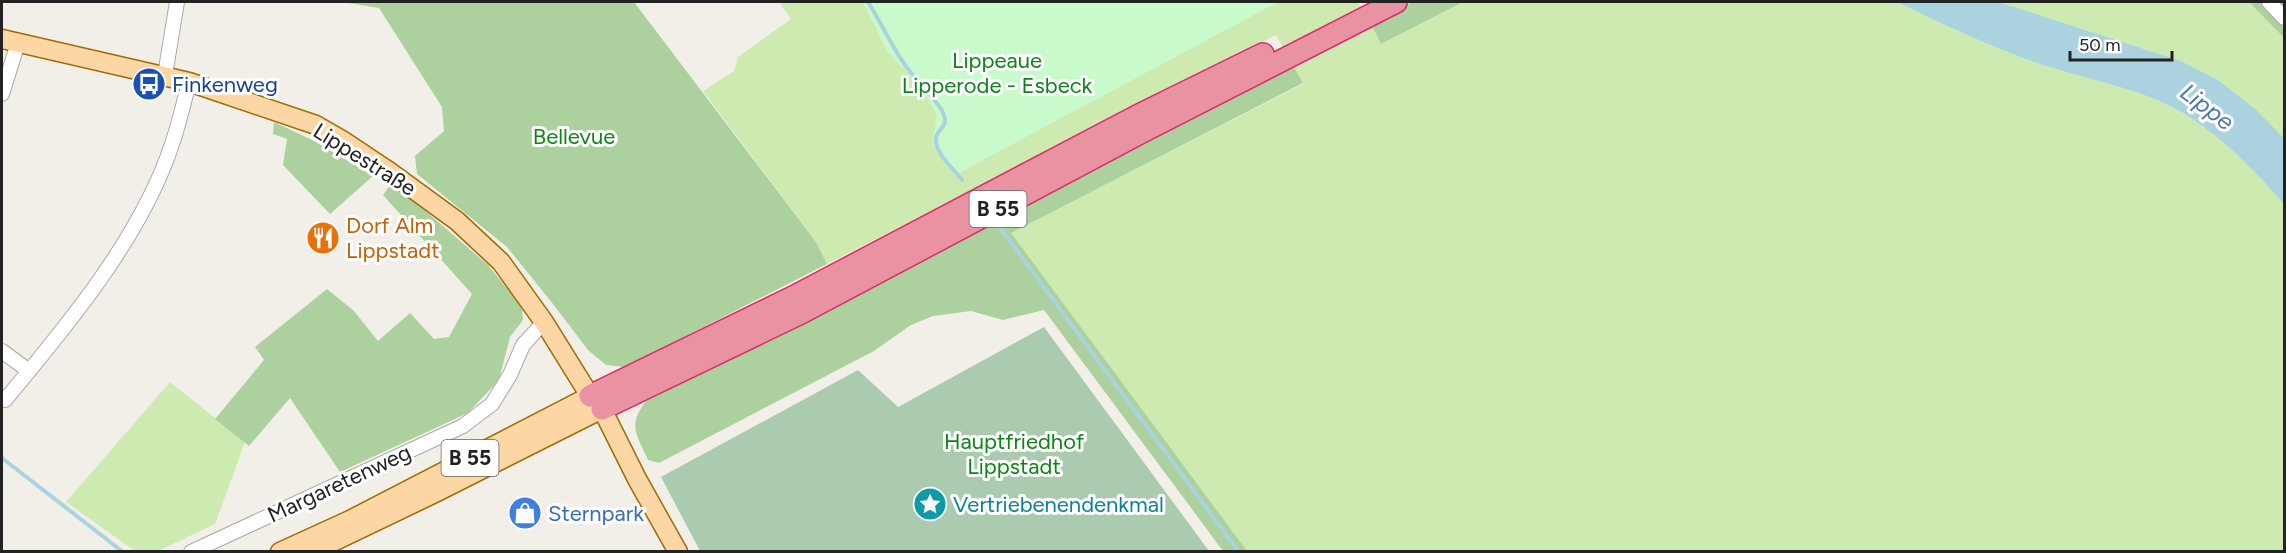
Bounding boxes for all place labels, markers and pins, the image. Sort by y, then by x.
bus stop icon: Finkenweg [131,66,167,102]
place label: Finkenweg [172,71,278,98]
place label: Dorf Alm Lippstadt [346,212,440,264]
restaurant icon: Dorf Alm Lippstadt [305,220,341,256]
place icon: Vertriebenendenkmal [912,486,948,522]
place label: Vertriebenendenkmal [953,491,1164,518]
shop icon: Sternpark [507,495,543,531]
place label: Sternpark [548,500,644,527]

